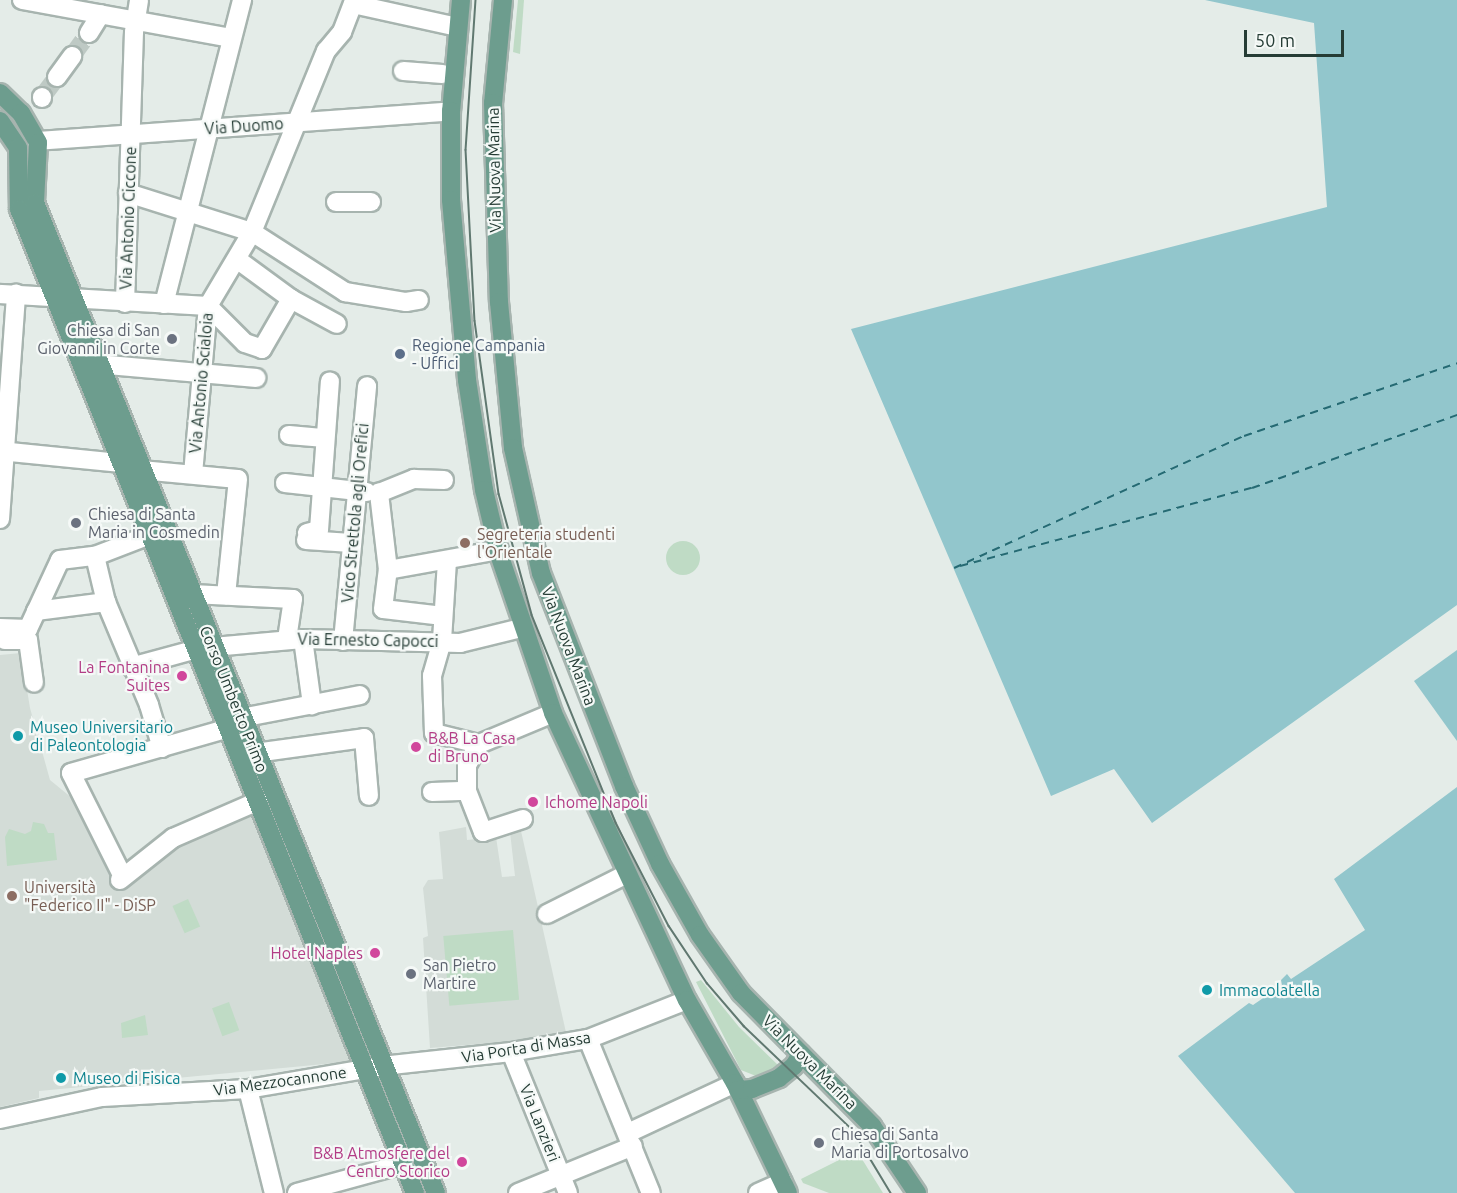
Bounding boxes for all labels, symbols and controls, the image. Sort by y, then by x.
scale bar [1247,18,1348,56]
text: 50 m [1255,30,1295,50]
street label: Via Nuova Marina [483,107,505,233]
street label: Via Duomo [204,114,284,138]
street label: Via Antonio Ciccone [116,146,140,290]
street label: Via Antonio Scialoia [185,312,217,454]
place label: Chiesa di San Giovanni in Corte [37,320,160,358]
marker: Chiesa di San Giovanni in Corte [165,332,179,346]
place label: Regione Campania - Uffici [412,335,546,373]
marker: Regione Campania - Uffici [393,347,407,361]
street label: Vico Strettola agli Orefici [338,422,372,604]
place label: Chiesa di Santa Maria in Cosmedin [88,504,220,542]
marker: Chiesa di Santa Maria in Cosmedin [69,516,83,530]
place label: Segreteria studenti l'Orientale [477,524,615,562]
marker: Segreteria studenti l'Orientale [458,536,472,550]
street label: Via Nuova Marina [538,584,600,708]
street label: Corso Umberto Primo [196,623,272,775]
street label: Via Ernesto Capocci [297,629,439,651]
place label: La Fontanina Suites [78,657,170,695]
marker: La Fontanina Suites [175,669,189,683]
place label: Museo Universitario di Paleontologia [30,717,173,755]
place label: B&B La Casa di Bruno [428,728,516,766]
marker: Museo Universitario di Paleontologia [11,729,25,743]
marker: B&B La Casa di Bruno [409,740,423,754]
place label: Ichome Napoli [545,792,648,812]
marker: Ichome Napoli [526,795,540,809]
place label: Università "Federico II" - DiSP [24,877,156,915]
marker: Università "Federico II" - DiSP [5,889,19,903]
place label: Hotel Naples [271,943,363,963]
marker: Hotel Naples [368,946,382,960]
place label: San Pietro Martire [423,955,496,993]
marker: San Pietro Martire [404,967,418,981]
place label: Immacolatella [1219,980,1320,1000]
marker: Immacolatella [1200,983,1214,997]
street label: Via Nuova Marina [759,1011,861,1113]
street label: Via Porta di Massa [460,1027,592,1067]
street label: Via Mezzocannone [212,1062,348,1100]
place label: Museo di Fisica [73,1068,181,1088]
marker: Museo di Fisica [54,1071,68,1085]
street label: Via Lanzieri [516,1081,564,1165]
place label: Chiesa di Santa Maria di Portosalvo [831,1124,969,1162]
marker: Chiesa di Santa Maria di Portosalvo [812,1136,826,1150]
place label: B&B Atmosfere del Centro Storico [313,1143,450,1181]
marker: B&B Atmosfere del Centro Storico [455,1155,469,1169]

